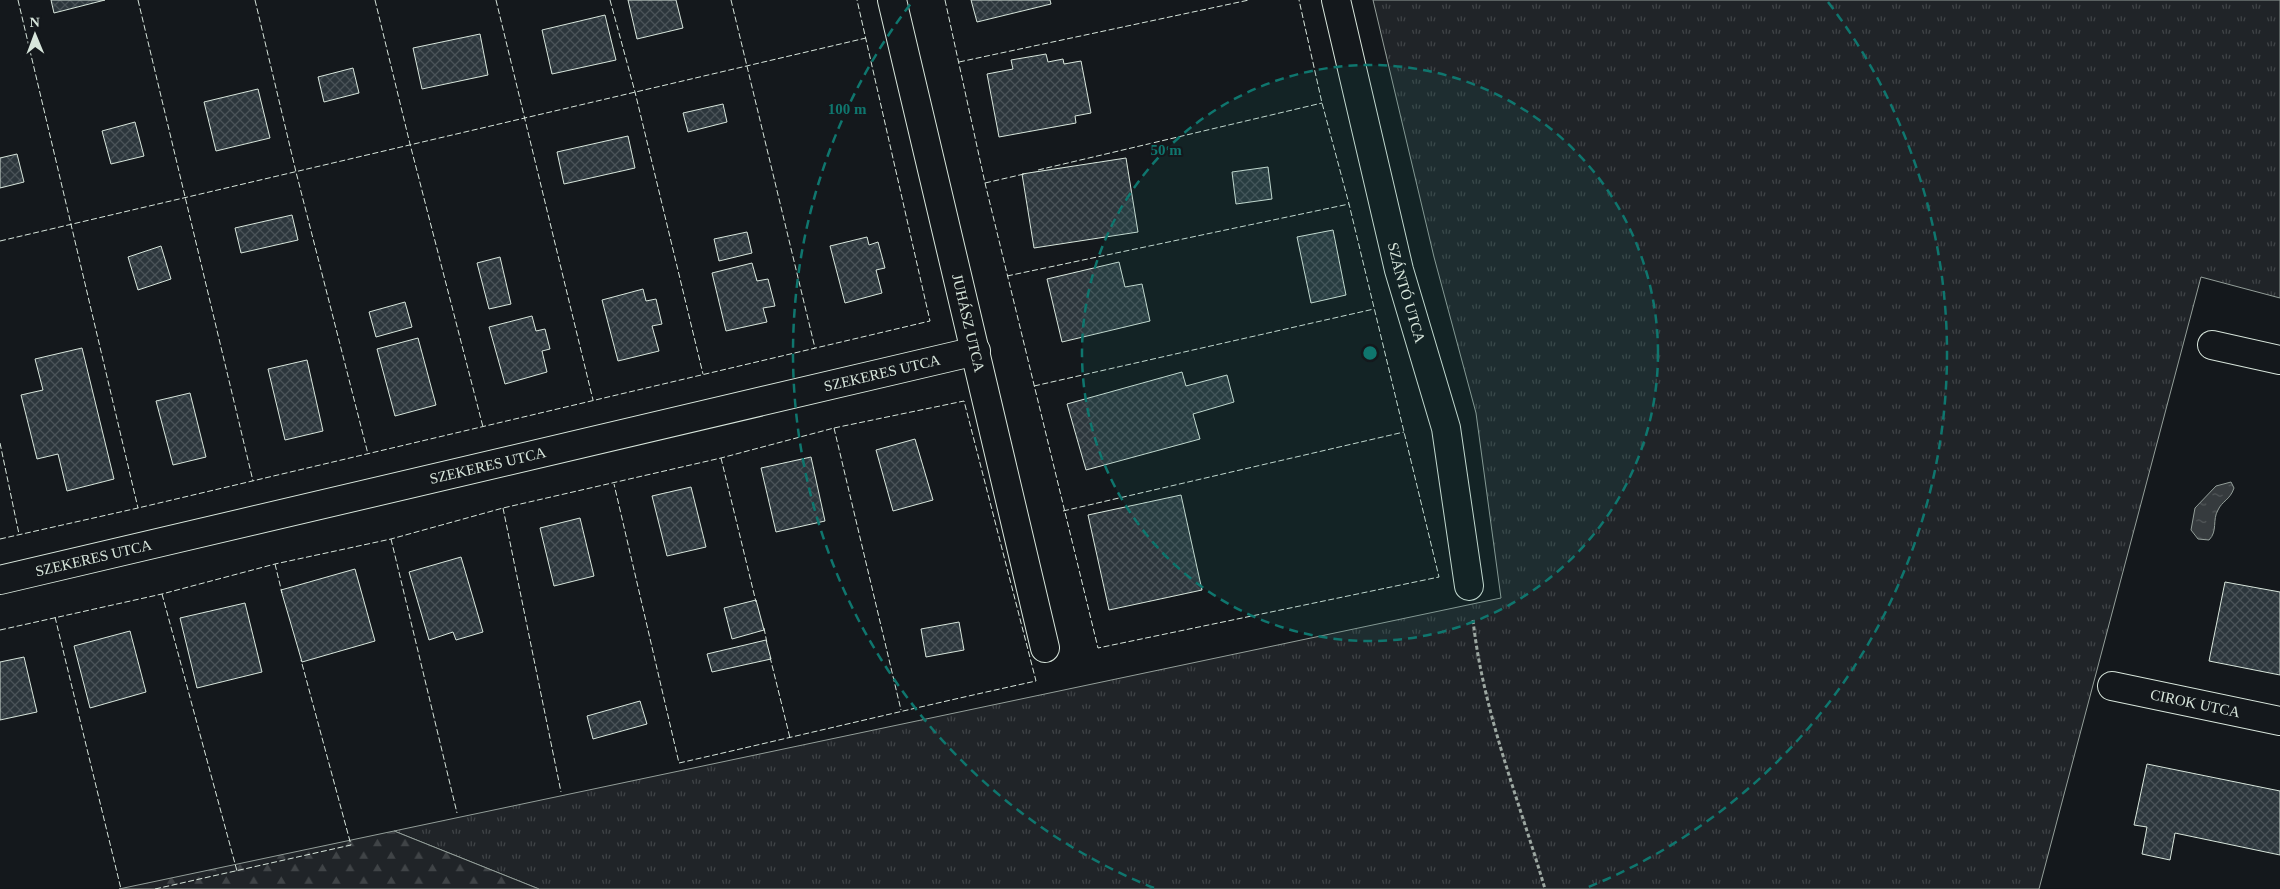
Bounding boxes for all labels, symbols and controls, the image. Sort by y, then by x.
north arrow [10,10,60,60]
text: N [30,15,40,30]
text: 100 m [828,101,867,117]
text: 50 m [1150,142,1182,158]
street label: SZÁNTÓ UTCA [1385,241,1428,345]
street label: JUHÁSZ UTCA [949,272,988,374]
centre of rings [1361,344,1379,362]
street label: SZEKERES UTCA [822,352,942,394]
street label: SZEKERES UTCA [428,444,548,487]
street label: SZEKERES UTCA [34,537,153,579]
street label: CIROK UTCA [2149,686,2242,721]

